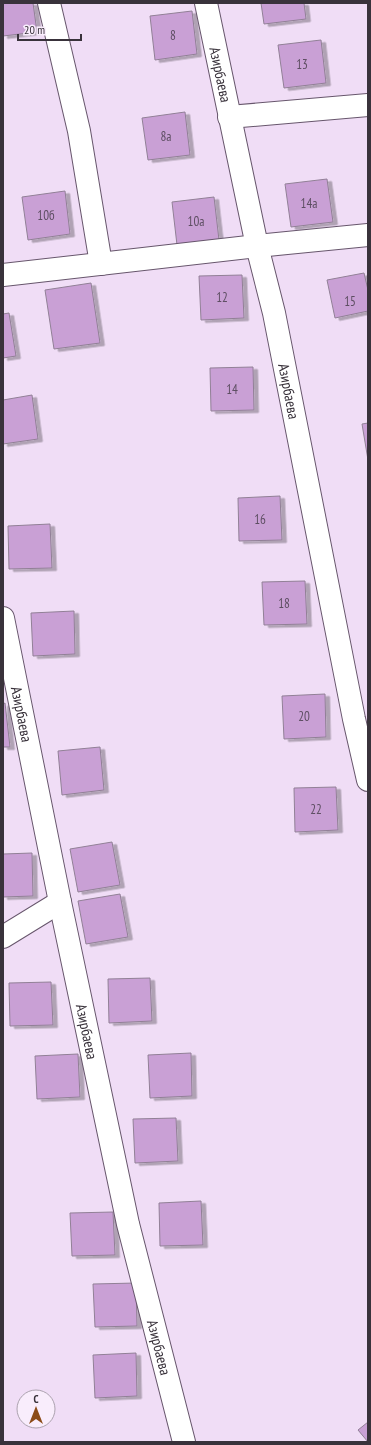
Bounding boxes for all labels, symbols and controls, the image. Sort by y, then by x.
scale bar [18,16,81,42]
text: 20 m [24,22,45,37]
house number: 8 [170,27,176,44]
street label: Азирбаева [206,45,236,104]
house number: 13 [296,56,308,73]
house number: 8а [160,128,172,145]
house number: 14а [301,195,317,212]
house number: 10б [37,207,55,224]
house number: 10а [188,213,204,230]
house number: 12 [216,289,228,306]
house number: 15 [344,293,356,310]
street label: Азирбаева [275,362,304,421]
house number: 14 [226,381,238,398]
house number: 16 [254,511,266,528]
house number: 18 [278,595,290,612]
street label: Азирбаева [7,685,37,744]
house number: 20 [298,708,310,725]
house number: 22 [310,801,322,818]
street label: Азирбаева [72,1002,102,1061]
street label: Азирбаева [143,1318,176,1377]
north arrow [16,1389,56,1429]
text: С [33,1392,39,1406]

